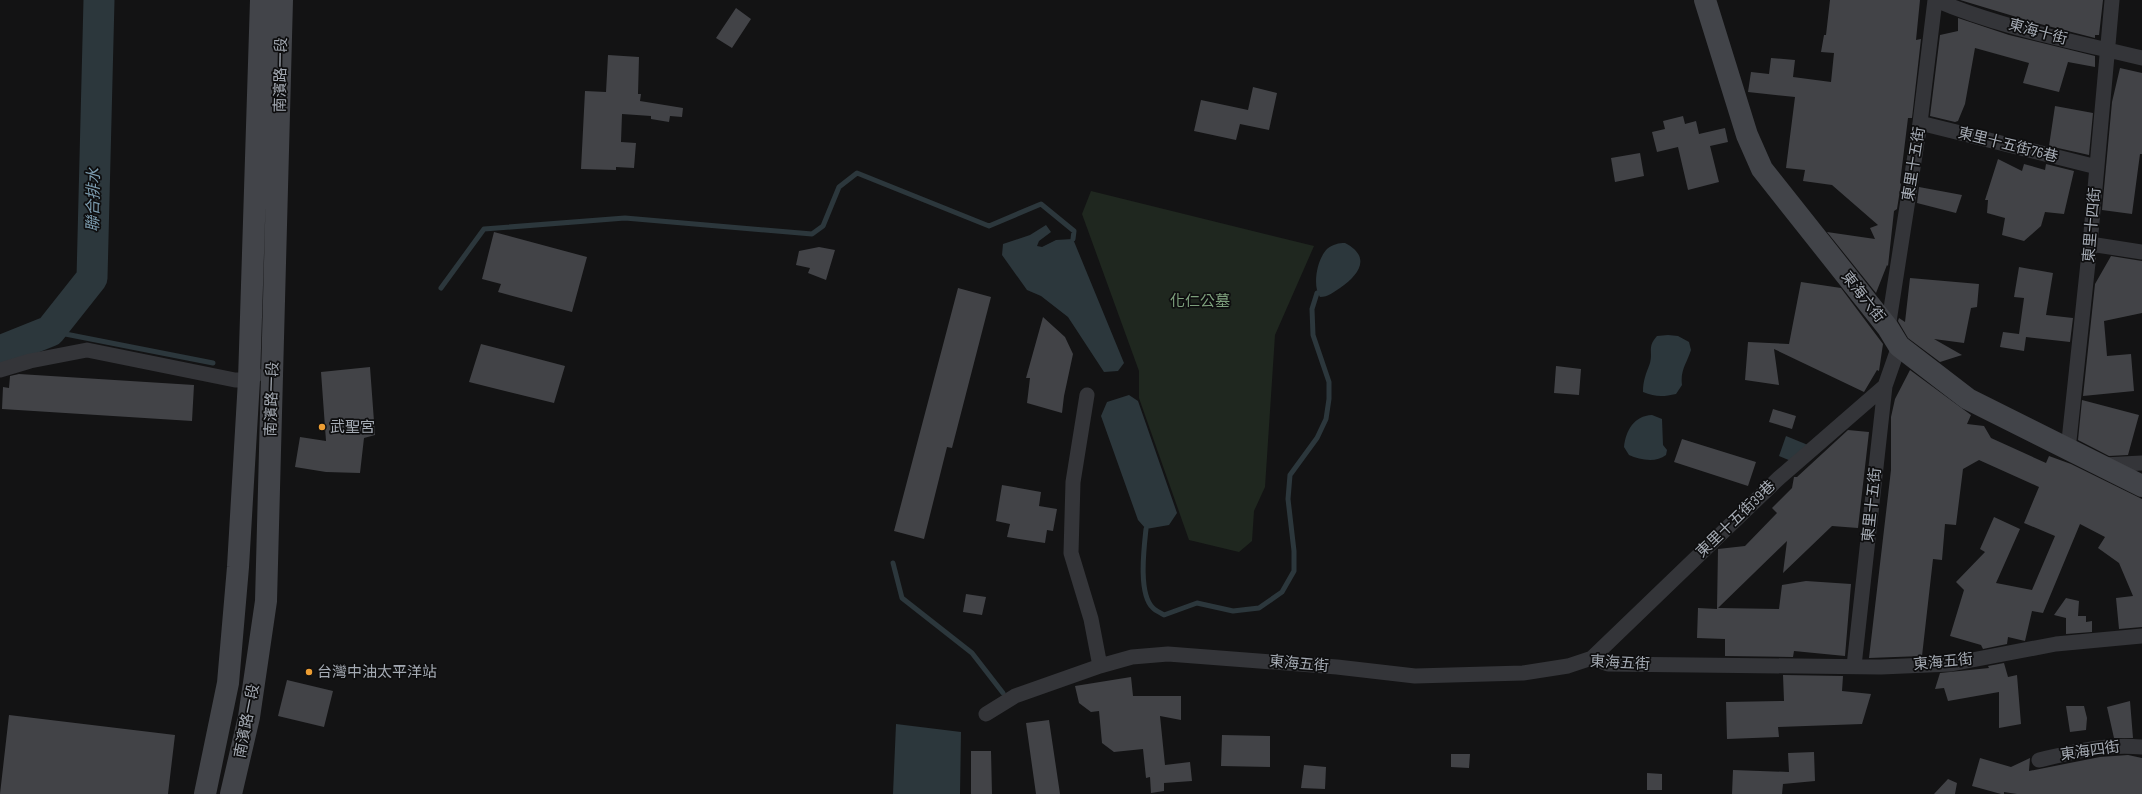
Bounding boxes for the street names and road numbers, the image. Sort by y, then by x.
street label: 東海十街 [2007,15,2069,49]
street label: 南濱路一段 [271,37,291,113]
street label: 東里十五街76巷 [1956,123,2060,167]
street label: 東里十五街 [1899,125,1929,203]
street label: 東里十四街 [2079,187,2105,263]
street label: 東海六街 [1837,268,1889,326]
street label: 南濱路一段 [261,361,283,437]
street label: 東里十五街 [1859,467,1885,543]
street label: 東里十五街39巷 [1692,476,1780,562]
street label: 東海五街 [1912,649,1974,675]
street label: 東海五街 [1268,652,1330,676]
street label: 東海五街 [1590,652,1650,674]
street label: 南濱路一段 [231,682,263,760]
street label: 東海四街 [2059,737,2121,765]

